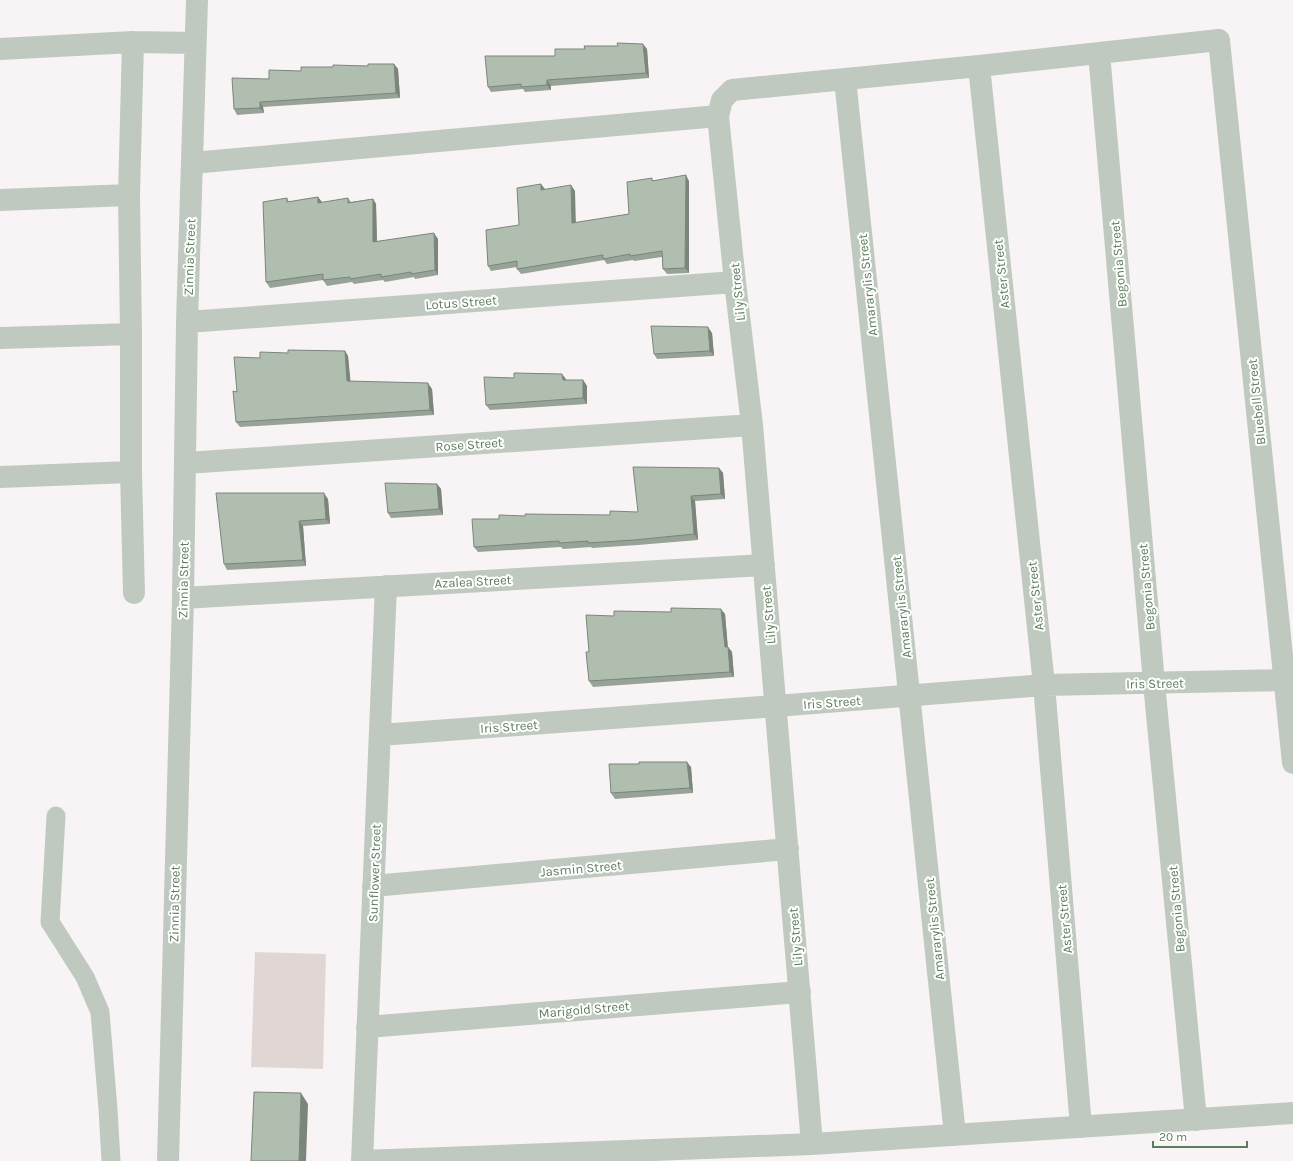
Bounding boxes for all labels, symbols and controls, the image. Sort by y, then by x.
street label: Zinnia Street [181,218,198,296]
street label: Begonia Street [1107,220,1130,308]
street label: Amararylis Street [855,233,880,337]
street label: Aster Street [990,239,1013,309]
street label: Lily Street [727,262,748,322]
street label: Lotus Street [425,293,497,312]
street label: Bluebell Street [1244,358,1268,446]
street label: Rose Street [435,435,503,454]
street label: Zinnia Street [175,541,192,619]
street label: Begonia Street [1135,543,1158,631]
street label: Amararylis Street [889,555,914,659]
street label: Aster Street [1024,561,1047,631]
street label: Azalea Street [434,572,512,591]
street label: Lily Street [758,585,779,645]
street label: Iris Street [1126,675,1184,692]
street label: Iris Street [803,693,862,712]
street label: Iris Street [480,717,539,736]
street label: Sunflower Street [365,824,384,922]
street label: Jasmin Street [540,857,623,880]
street label: Zinnia Street [166,865,183,943]
street label: Begonia Street [1165,865,1188,953]
street label: Amararylis Street [922,877,947,981]
street label: Aster Street [1054,884,1075,954]
street label: Lily Street [785,907,806,967]
street label: Marigold Street [538,998,630,1021]
scale bar [1153,1123,1247,1149]
text: 20 m [1159,1130,1187,1144]

